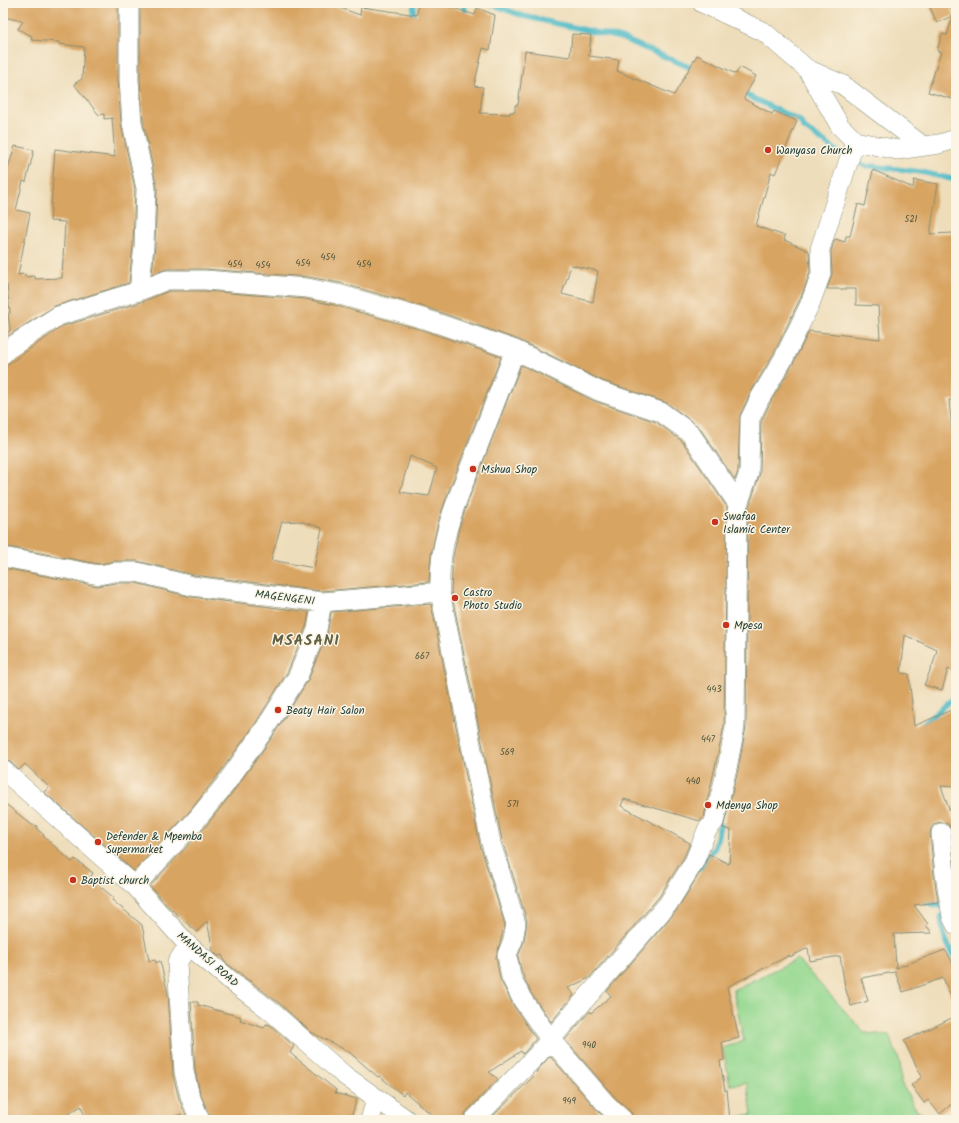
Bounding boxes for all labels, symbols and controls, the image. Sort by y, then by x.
place label: Wanyasa Church [776,142,853,160]
marker: Wanyasa Church [763,145,773,155]
house number: 521 [905,212,918,227]
house number: 454 [321,250,335,265]
house number: 454 [296,256,310,271]
house number: 454 [228,257,242,272]
house number: 454 [357,257,371,272]
house number: 454 [256,258,270,273]
place label: Mshua Shop [481,461,538,479]
marker: Mshua Shop [468,464,478,474]
place label: Swafaa Islamic Center [723,508,791,539]
marker: Swafaa Islamic Center [710,517,720,527]
place label: Castro Photo Studio [463,584,522,615]
street label: MAGENGENI [254,585,316,611]
marker: Castro Photo Studio [450,593,460,603]
place label: Mpesa [734,617,763,635]
marker: Mpesa [721,620,731,630]
district label: MSASANI [272,629,340,653]
house number: 667 [415,649,430,664]
house number: 443 [706,682,722,697]
place label: Beaty Hair Salon [286,702,365,720]
marker: Beaty Hair Salon [273,705,283,715]
house number: 447 [701,732,716,747]
house number: 569 [500,745,515,760]
house number: 440 [686,774,701,789]
house number: 571 [507,797,519,812]
place label: Mdenya Shop [716,797,778,815]
marker: Mdenya Shop [703,800,713,810]
place label: Defender & Mpemba Supermarket [106,828,202,859]
marker: Defender & Mpemba Supermarket [93,837,103,847]
place label: Baptist church [81,872,149,890]
marker: Baptist church [68,875,78,885]
street label: MANDASI ROAD [172,928,242,992]
house number: 940 [582,1038,596,1053]
house number: 949 [562,1094,576,1109]

